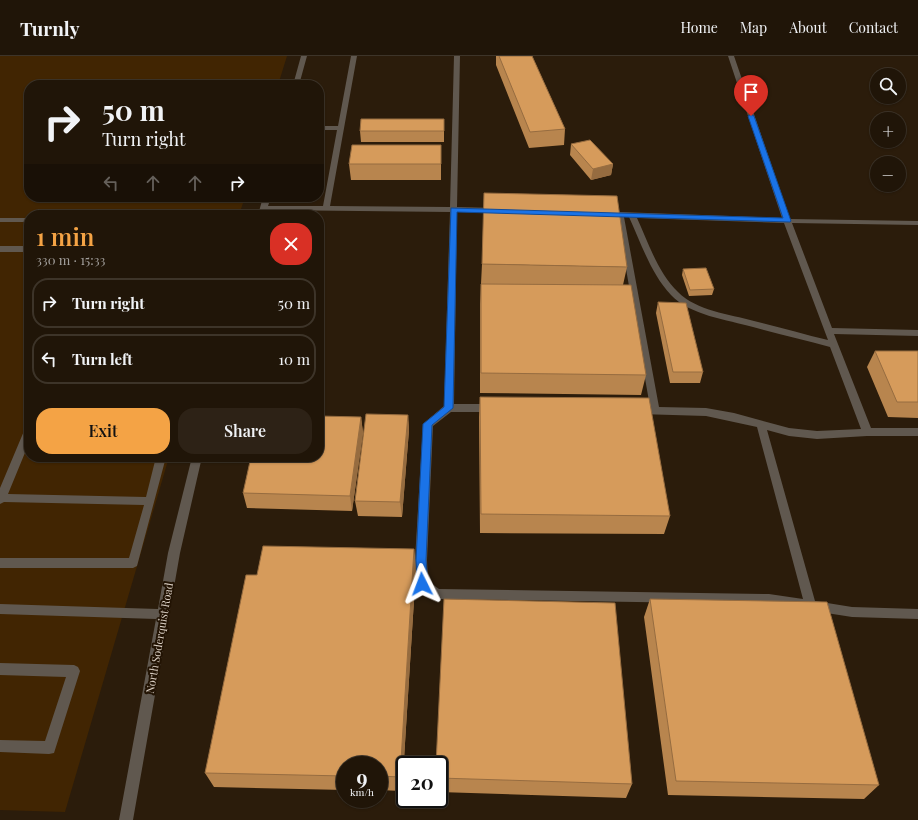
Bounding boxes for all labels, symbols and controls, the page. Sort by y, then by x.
text: Turnly [20,15,80,41]
text: Home [680,18,718,37]
text: Map [740,18,767,37]
text: About [789,18,827,37]
text: Contact [849,18,898,37]
map controls [870,68,906,192]
button: search [870,68,906,104]
pin [734,75,768,116]
icon: arrive [740,81,762,103]
text: 50 m [102,91,165,128]
icon: right [36,96,88,148]
button: + [870,112,906,148]
text: Turn right [102,127,185,151]
button: − [870,156,906,192]
icon: left [100,172,122,194]
icon: ahead [142,172,164,194]
icon: ahead [184,172,206,194]
icon: right [226,172,248,194]
text: 1 min [36,220,94,252]
button: close [270,223,312,265]
text: 330 m · 15:33 [36,251,105,268]
icon: right [38,292,60,314]
text: Turn right [72,293,145,313]
text: 50 m [278,293,310,313]
icon: left [38,348,60,370]
text: Turn left [72,349,133,369]
text: 10 m [278,349,310,369]
button: Exit [36,408,170,454]
button: Share [178,408,312,454]
position arrow [401,563,443,605]
street label: North Soderquist Road [142,581,176,695]
speed limit sign: 20 [396,756,448,808]
text: 9 [356,763,368,790]
text: km/h [350,785,374,799]

